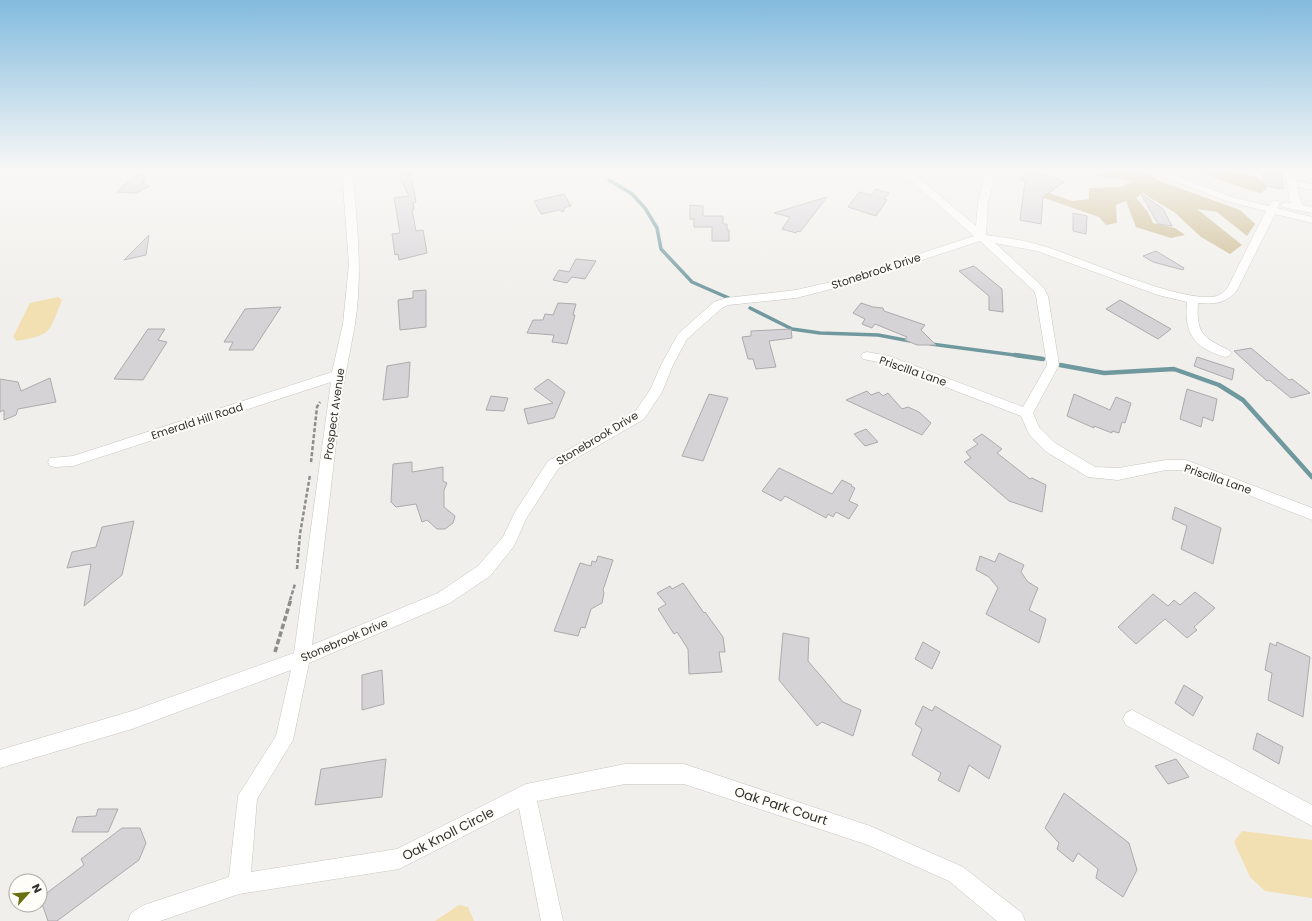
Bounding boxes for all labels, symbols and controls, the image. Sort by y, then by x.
street label: Stonebrook Drive [829,249,923,293]
street label: Priscilla Lane [877,352,949,390]
street label: Prospect Avenue [320,367,348,461]
street label: Emerald Hill Road [149,399,245,443]
street label: Stonebrook Drive [553,407,641,469]
street label: Priscilla Lane [1182,460,1254,498]
street label: Stonebrook Drive [298,614,390,666]
street label: Oak Park Court [732,782,830,830]
street label: Oak Knoll Circle [399,803,497,865]
north arrow [8,873,48,913]
text: N [28,881,46,896]

